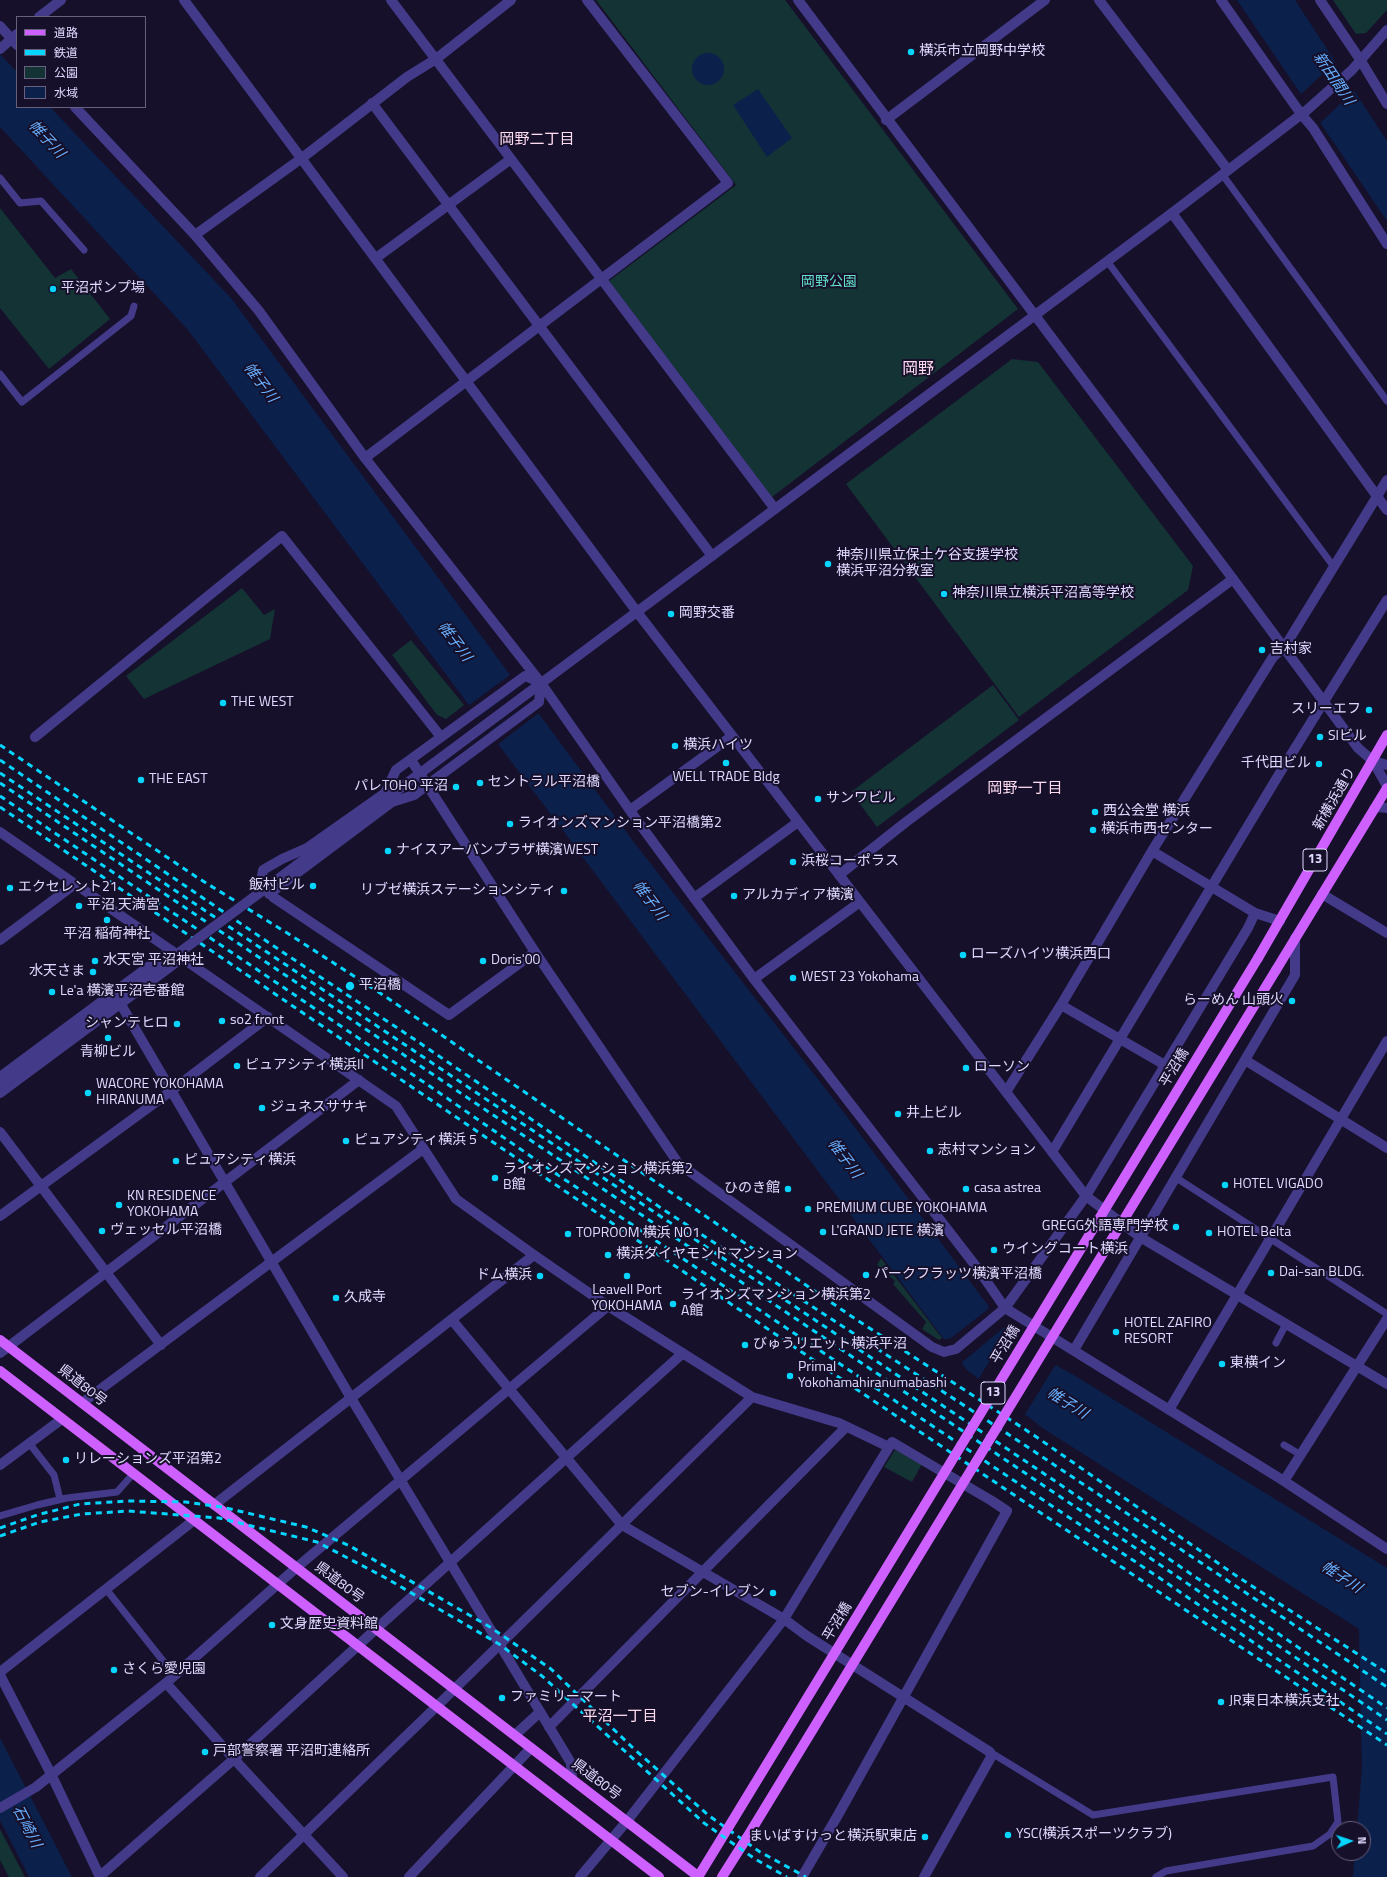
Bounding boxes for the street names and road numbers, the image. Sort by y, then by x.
street label: 新横浜通り [1310,764,1360,834]
road number: 13 [1303,849,1327,871]
street label: 平沼橋 [1157,1046,1193,1090]
street label: 平沼橋 [988,1323,1024,1367]
street label: 県道80号 [54,1362,110,1410]
road number: 13 [981,1382,1005,1404]
street label: 県道80号 [311,1559,367,1607]
street label: 平沼橋 [820,1600,856,1644]
street label: 県道80号 [568,1756,624,1804]

